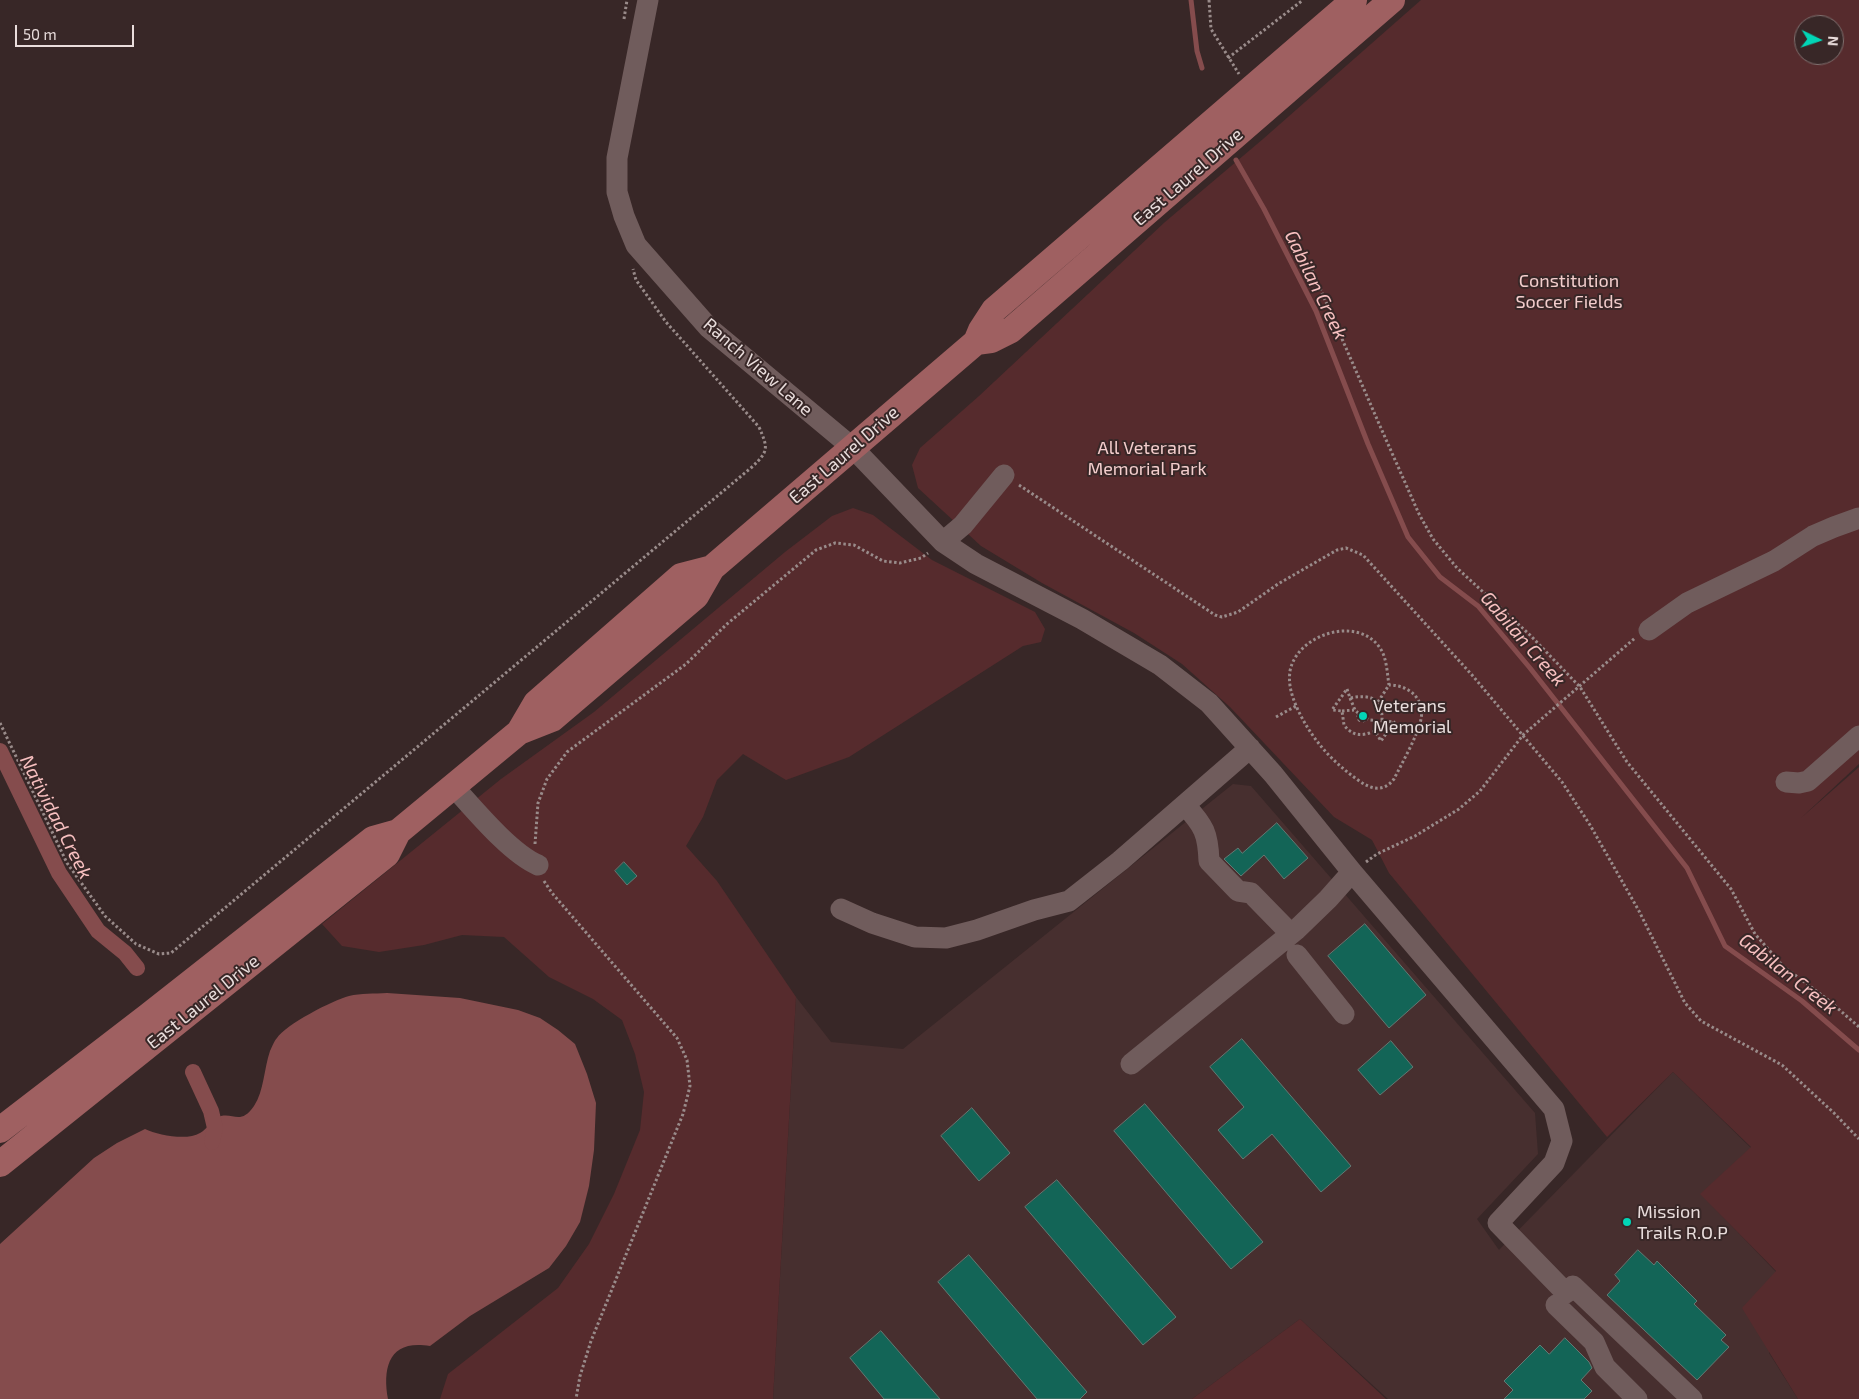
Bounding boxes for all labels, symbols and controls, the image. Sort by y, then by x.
scale bar [18,15,136,47]
north arrow [1794,15,1844,65]
text: 50 m [23,25,57,43]
text: N [1825,35,1842,47]
street label: East Laurel Drive [1129,124,1247,230]
water label: Gabilan Creek [1280,227,1352,343]
park label: Constitution Soccer Fields [1515,270,1623,312]
street label: Ranch View Lane [699,314,817,420]
street label: East Laurel Drive [785,402,903,508]
park label: All Veterans Memorial Park [1087,437,1207,479]
water label: Gabilan Creek [1476,587,1570,691]
place label: Veterans Memorial [1373,695,1451,738]
marker: Veterans Memorial [1357,710,1369,722]
water label: Natividad Creek [15,751,97,883]
water label: Gabilan Creek [1734,929,1842,1019]
street label: East Laurel Drive [143,950,263,1054]
place label: Mission Trails R.O.P [1637,1201,1728,1244]
marker: Mission Trails R.O.P [1621,1216,1633,1228]

